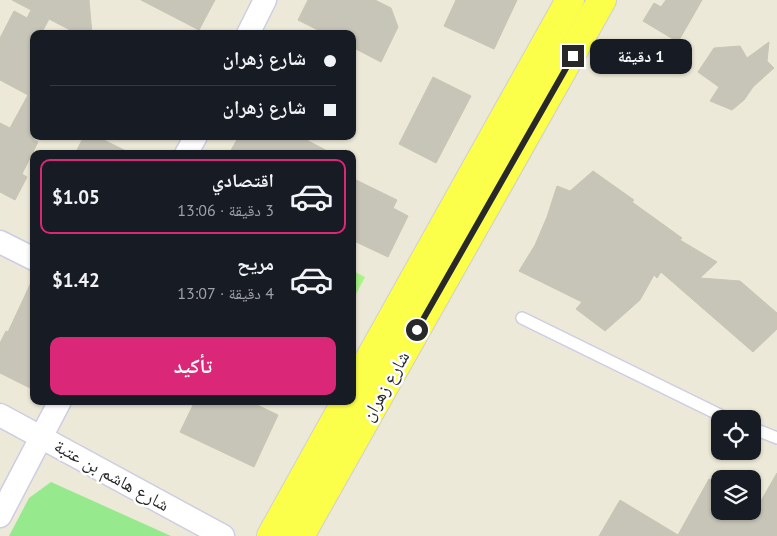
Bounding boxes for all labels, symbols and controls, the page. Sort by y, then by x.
callout: 1 دقيقة [590,38,693,74]
route end [562,45,584,67]
text: شارع زهران [222,46,306,70]
text: 1 دقيقة [618,46,664,66]
text: شارع زهران [222,95,306,119]
text: اقتصادي [212,168,274,192]
icon: car [289,174,334,219]
text: $1.05 [52,185,100,209]
text: 3 دقيقة · 13:06 [177,200,274,220]
text: مريح [237,251,274,275]
icon: car [289,257,334,302]
text: $1.42 [52,268,100,292]
text: 4 دقيقة · 13:07 [177,283,274,303]
route start [406,319,428,341]
button: تأكيد [50,337,336,395]
street label: شارع زهران [356,347,414,425]
map controls [711,410,761,520]
button: locate [711,410,761,460]
street label: شارع هاشم بن عتبة [50,434,174,517]
button: layers [711,470,761,520]

